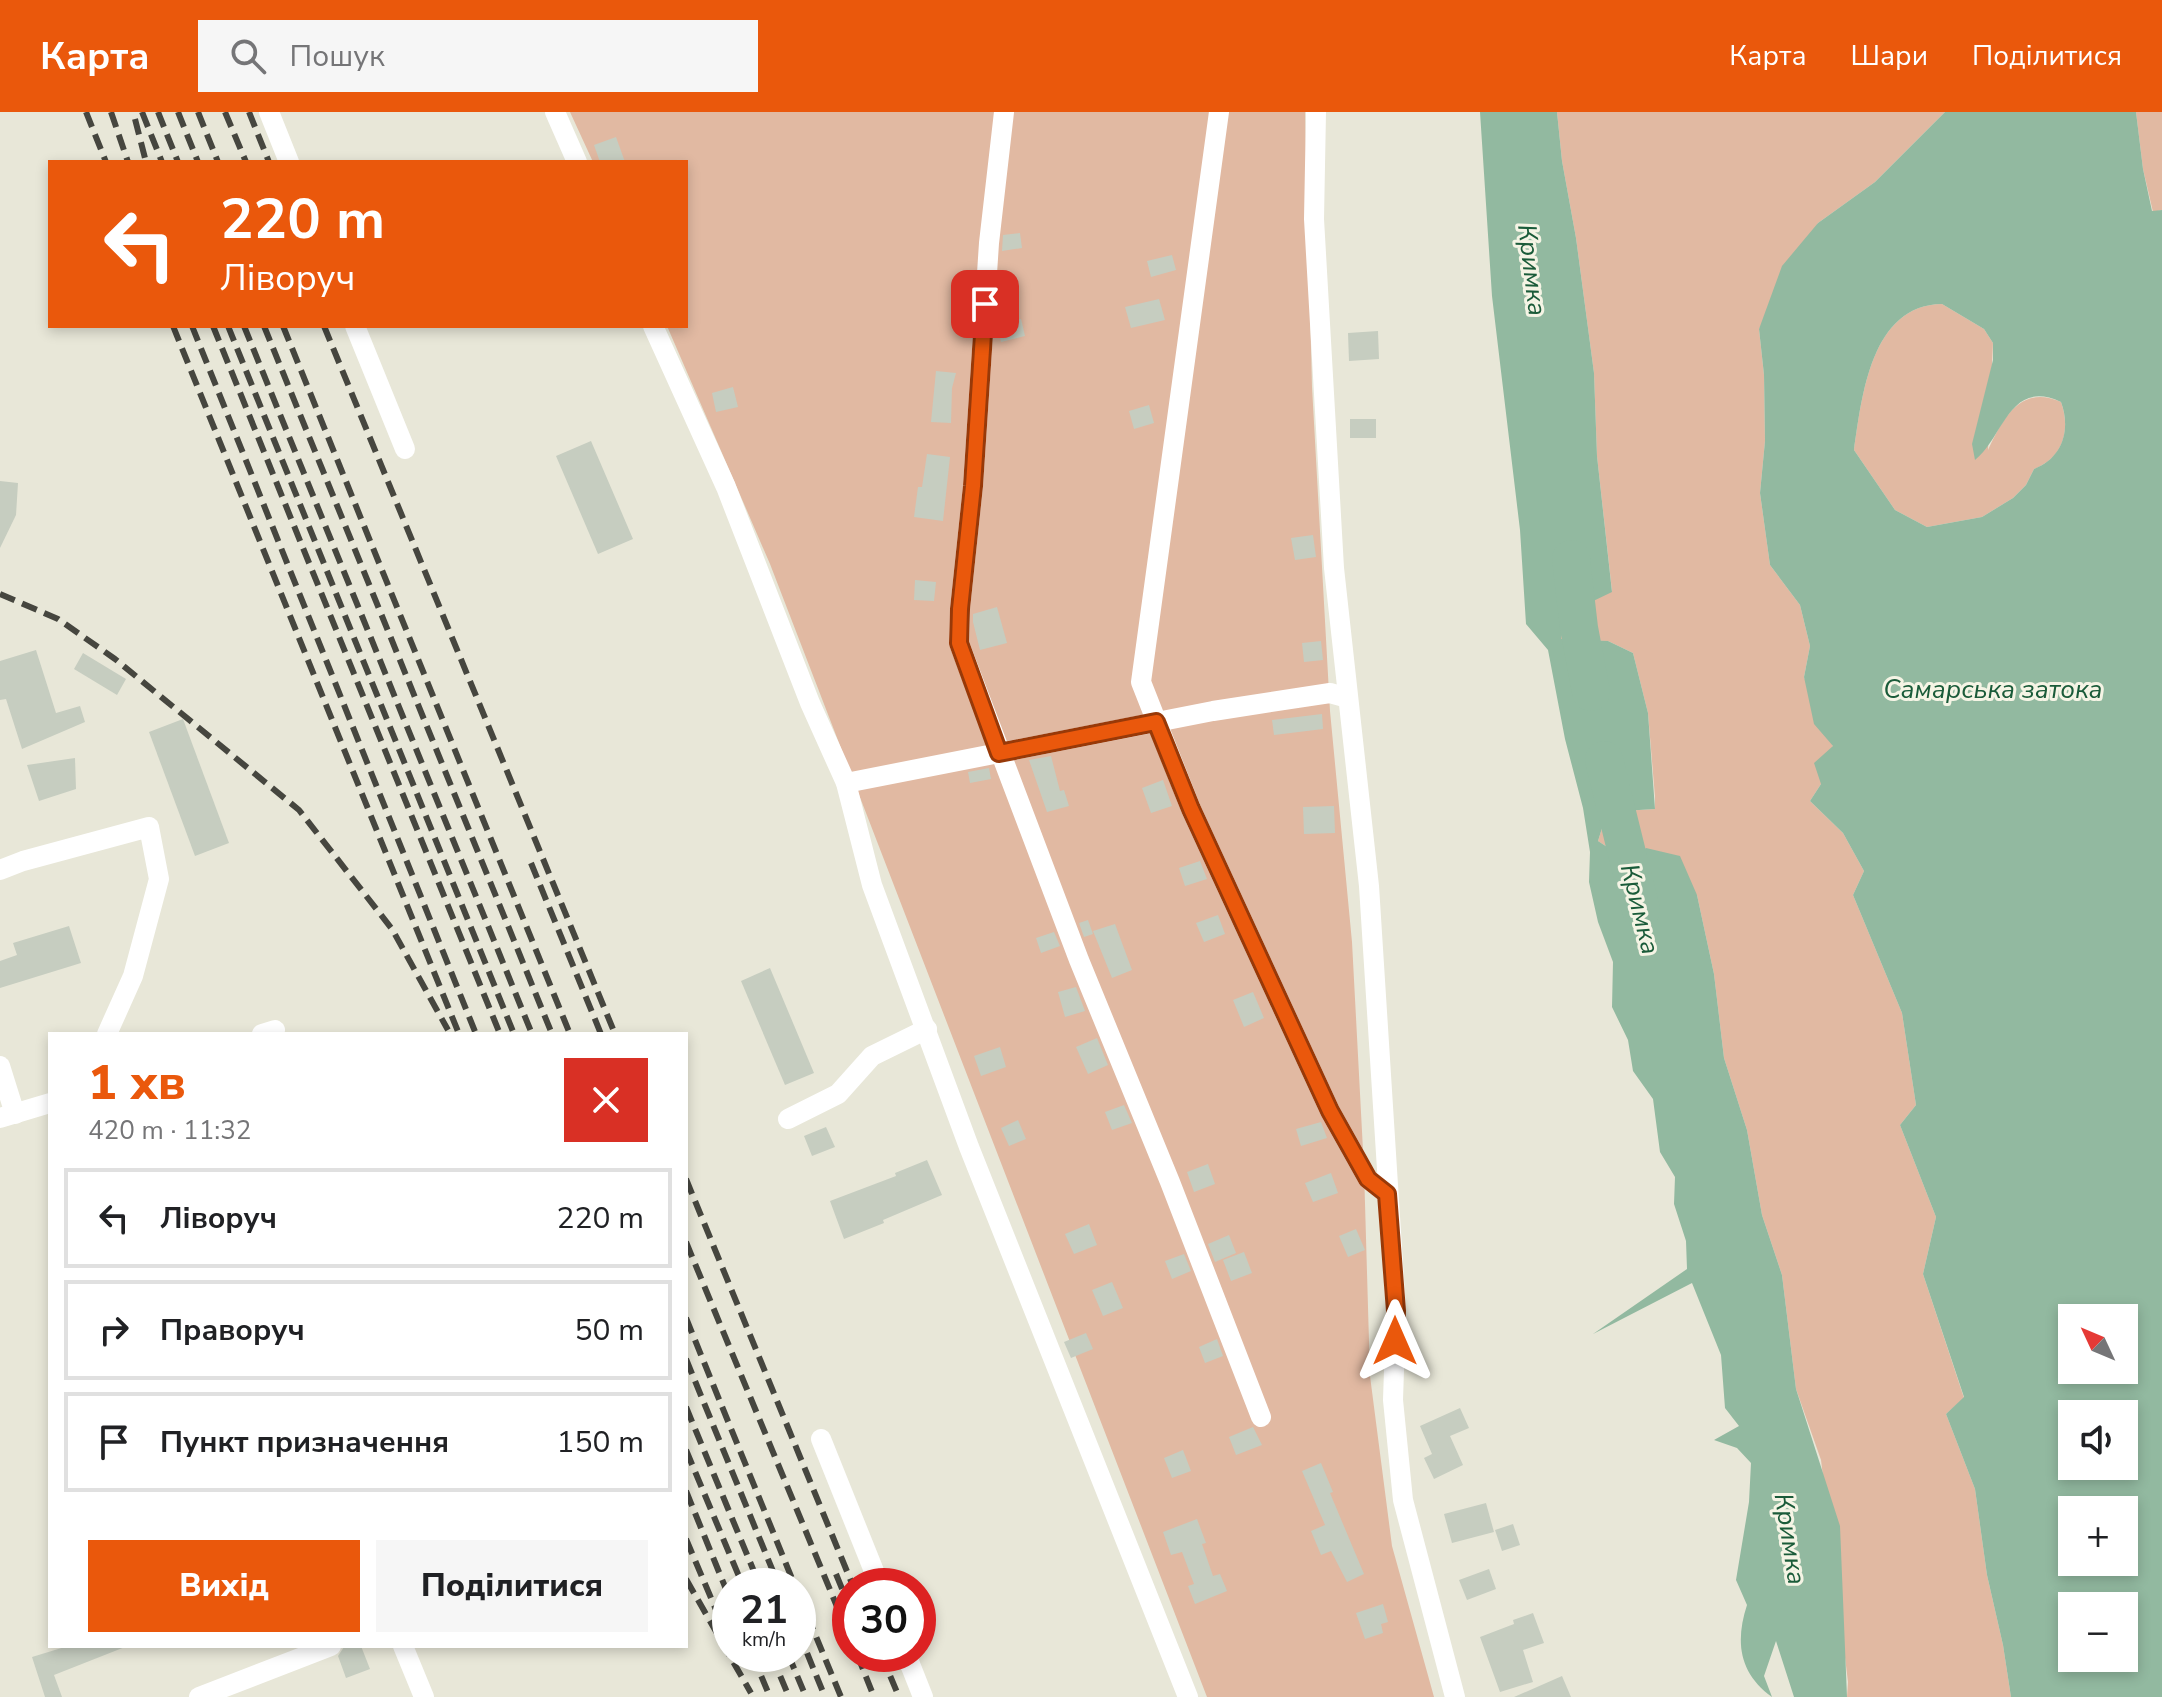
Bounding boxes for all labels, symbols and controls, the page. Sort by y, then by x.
search box [198,20,758,92]
text: Карта [40,31,150,82]
icon: search [226,34,270,78]
text: Пошук [290,36,385,77]
text: Карта [1729,37,1807,75]
text: Шари [1851,37,1928,75]
text: Поділитися [1972,37,2122,75]
text: 220 m [220,181,385,258]
icon: left [88,192,192,296]
water label: Кримка [1509,222,1555,318]
text: Ліворуч [220,254,355,303]
pin [951,270,1019,338]
icon: arrive [963,282,1007,326]
water label: Самарська затока [1883,672,2103,707]
water label: Кримка [1612,860,1668,958]
text: 1 хв [88,1050,186,1116]
button: close [564,1058,648,1142]
text: 420 m · 11:32 [88,1113,251,1148]
icon: left [92,1196,136,1240]
text: Ліворуч [160,1198,277,1239]
text: 220 m [557,1198,644,1239]
position arrow [1353,1299,1437,1383]
north arrow [2058,1304,2138,1384]
map controls [2058,1304,2138,1672]
icon: right [92,1308,136,1352]
text: Праворуч [160,1310,305,1351]
text: 50 m [575,1310,644,1351]
button: sound [2058,1400,2138,1480]
icon: arrive [92,1420,136,1464]
text: Пункт призначення [160,1422,449,1463]
text: 150 m [557,1422,644,1463]
water label: Кримка [1766,1491,1814,1587]
button: + [2058,1496,2138,1576]
button: Вихід [88,1540,360,1632]
button: Поділитися [376,1540,648,1632]
speed limit sign: 30 [832,1568,936,1672]
text: 21 [740,1583,788,1637]
button: − [2058,1592,2138,1672]
text: km/h [742,1626,786,1653]

